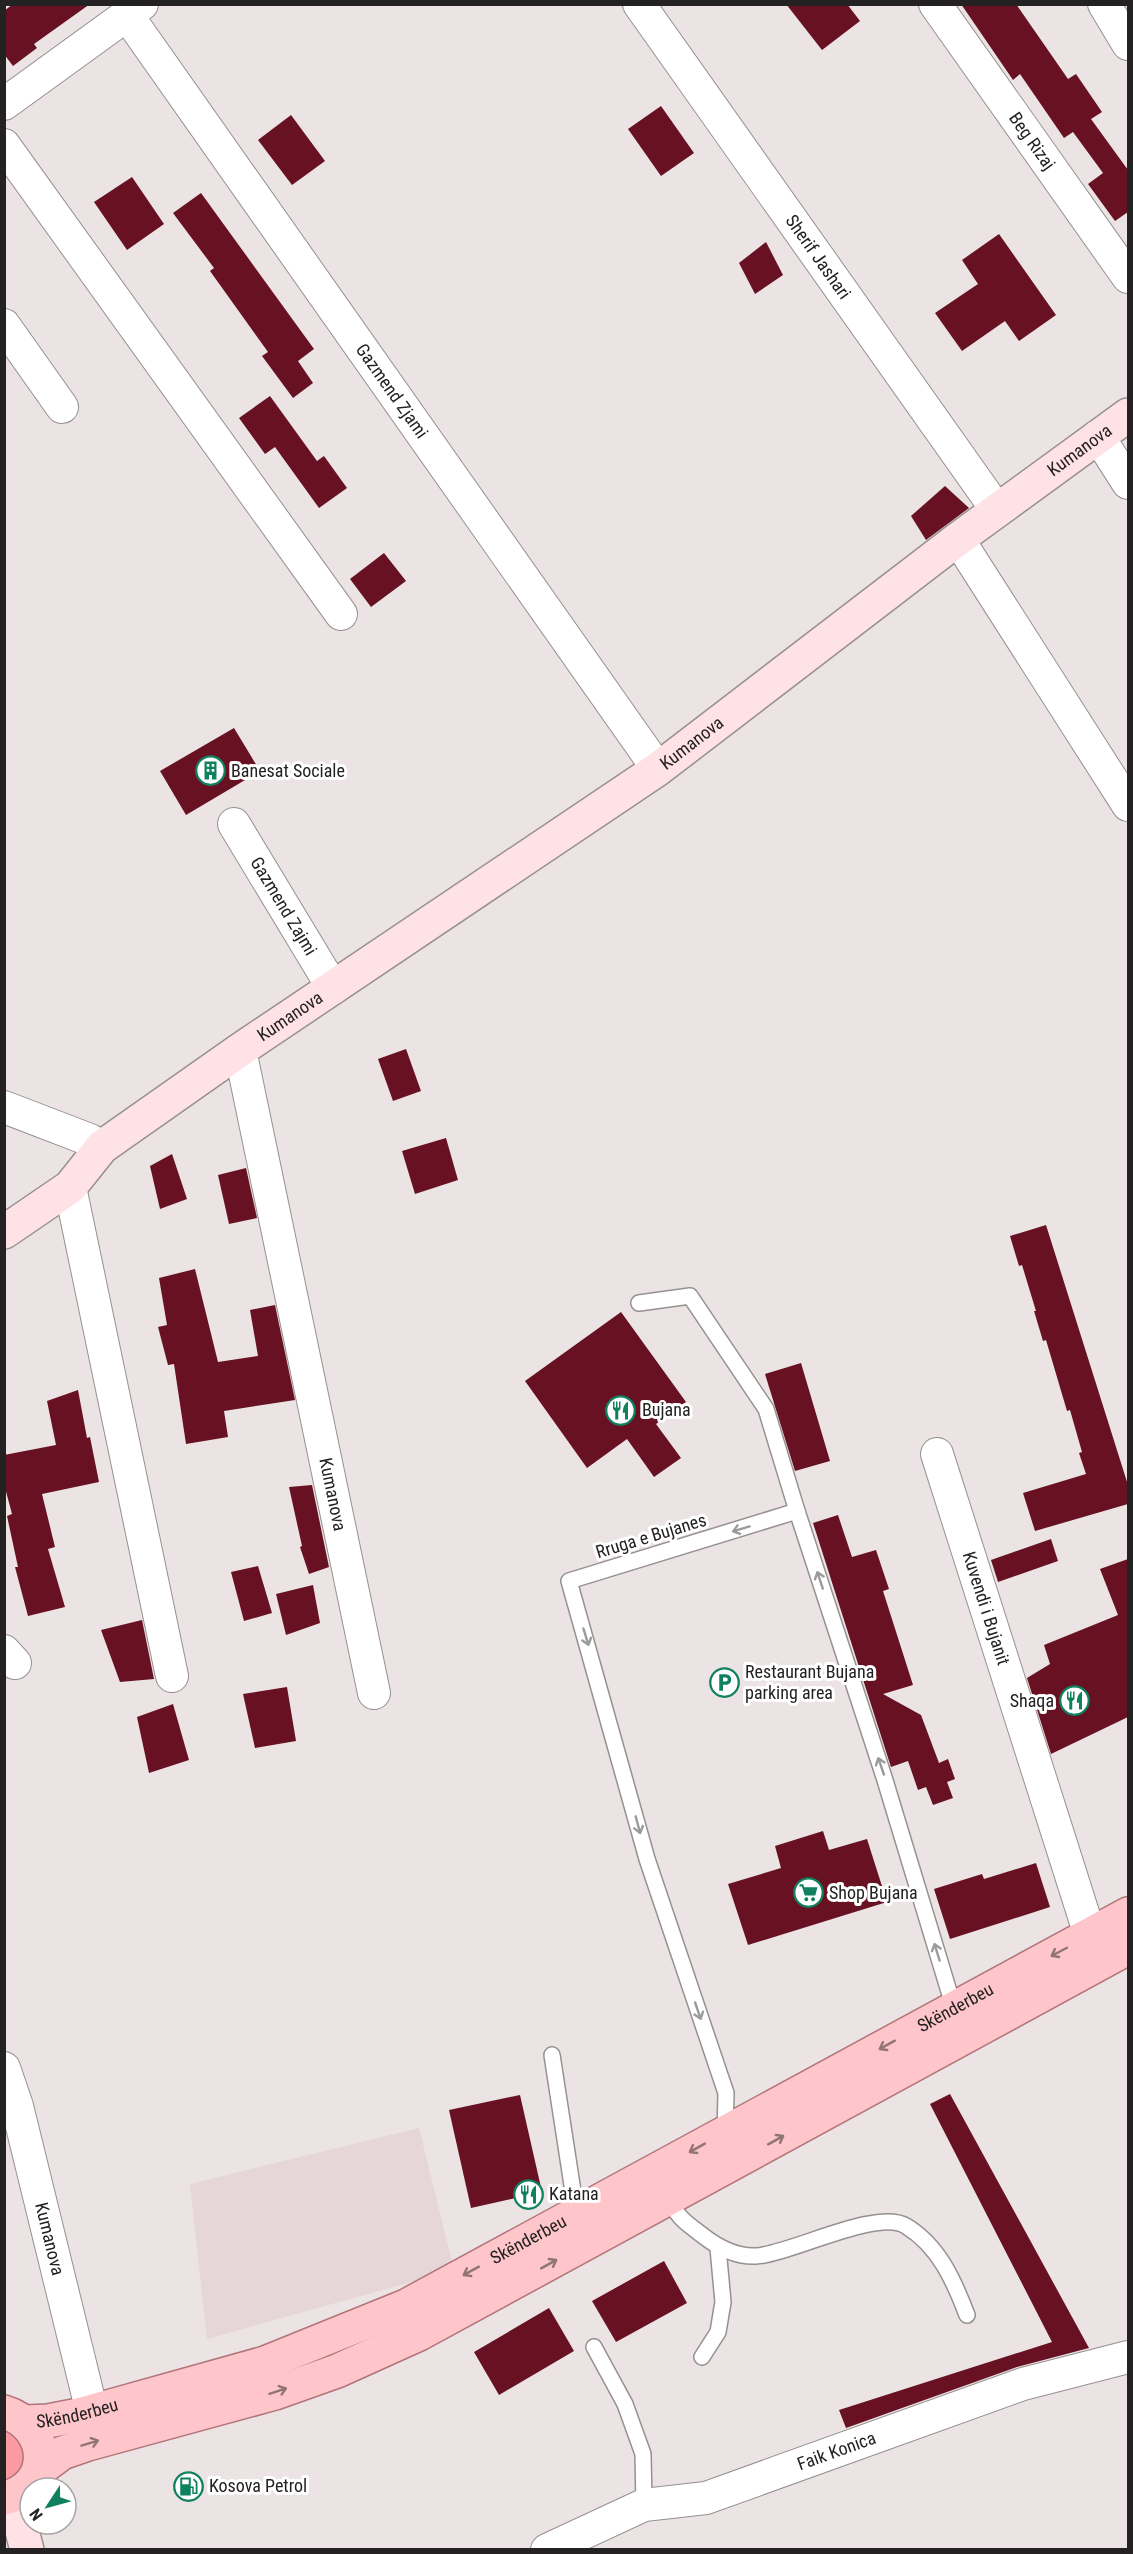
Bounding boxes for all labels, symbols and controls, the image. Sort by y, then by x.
street label: Beg Rizaj [1005,108,1060,174]
street label: Sherif Jashari [781,211,855,303]
street label: Gazmend Zjami [352,339,433,442]
street label: Kumanova [1043,420,1116,480]
street label: Kumanova [656,712,727,774]
building icon: Banesat Sociale [194,755,226,787]
place label: Banesat Sociale [231,760,345,781]
street label: Gazmend Zajmi [246,853,322,959]
street label: Kumanova [253,987,326,1045]
restaurant icon: Bujana [605,1394,637,1426]
place label: Bujana [642,1399,691,1420]
street label: Kumanova [315,1456,351,1533]
street label: Rruga e Bujanes [593,1509,709,1562]
one-way arrow [732,1524,751,1535]
street label: Kuvendi i Bujanit [959,1549,1014,1668]
one-way arrow [813,1571,824,1590]
one-way arrow [581,1628,592,1647]
place label: Restaurant Bujana parking area [745,1661,874,1703]
parking icon: Restaurant Bujana parking area [708,1666,740,1698]
restaurant icon: Shaqa [1059,1685,1091,1717]
place label: Shaqa [1010,1690,1054,1711]
one-way arrow [874,1757,885,1775]
one-way arrow [633,1816,644,1835]
supermarket icon: Shop Bujana [792,1877,824,1909]
place label: Shop Bujana [829,1882,918,1903]
one-way arrow [931,1943,942,1962]
one-way arrow [1050,1947,1068,1958]
street label: Skënderbeu [914,1978,997,2036]
one-way arrow [694,2001,705,2020]
one-way arrow [879,2039,896,2051]
one-way arrow [766,2134,784,2145]
one-way arrow [689,2142,706,2154]
restaurant icon: Katana [512,2178,544,2210]
place label: Katana [549,2183,599,2204]
street label: Kumanova [31,2200,69,2277]
street label: Skënderbeu [486,2210,570,2268]
one-way arrow [540,2258,557,2270]
one-way arrow [462,2266,480,2277]
one-way arrow [268,2385,287,2396]
street label: Skënderbeu [36,2394,120,2432]
street label: Faik Konica [794,2427,878,2474]
one-way arrow [80,2437,99,2448]
fuel station icon: Kosova Petrol [172,2470,204,2502]
place label: Kosova Petrol [209,2475,307,2496]
north arrow [18,2476,78,2536]
text: N [26,2505,47,2524]

